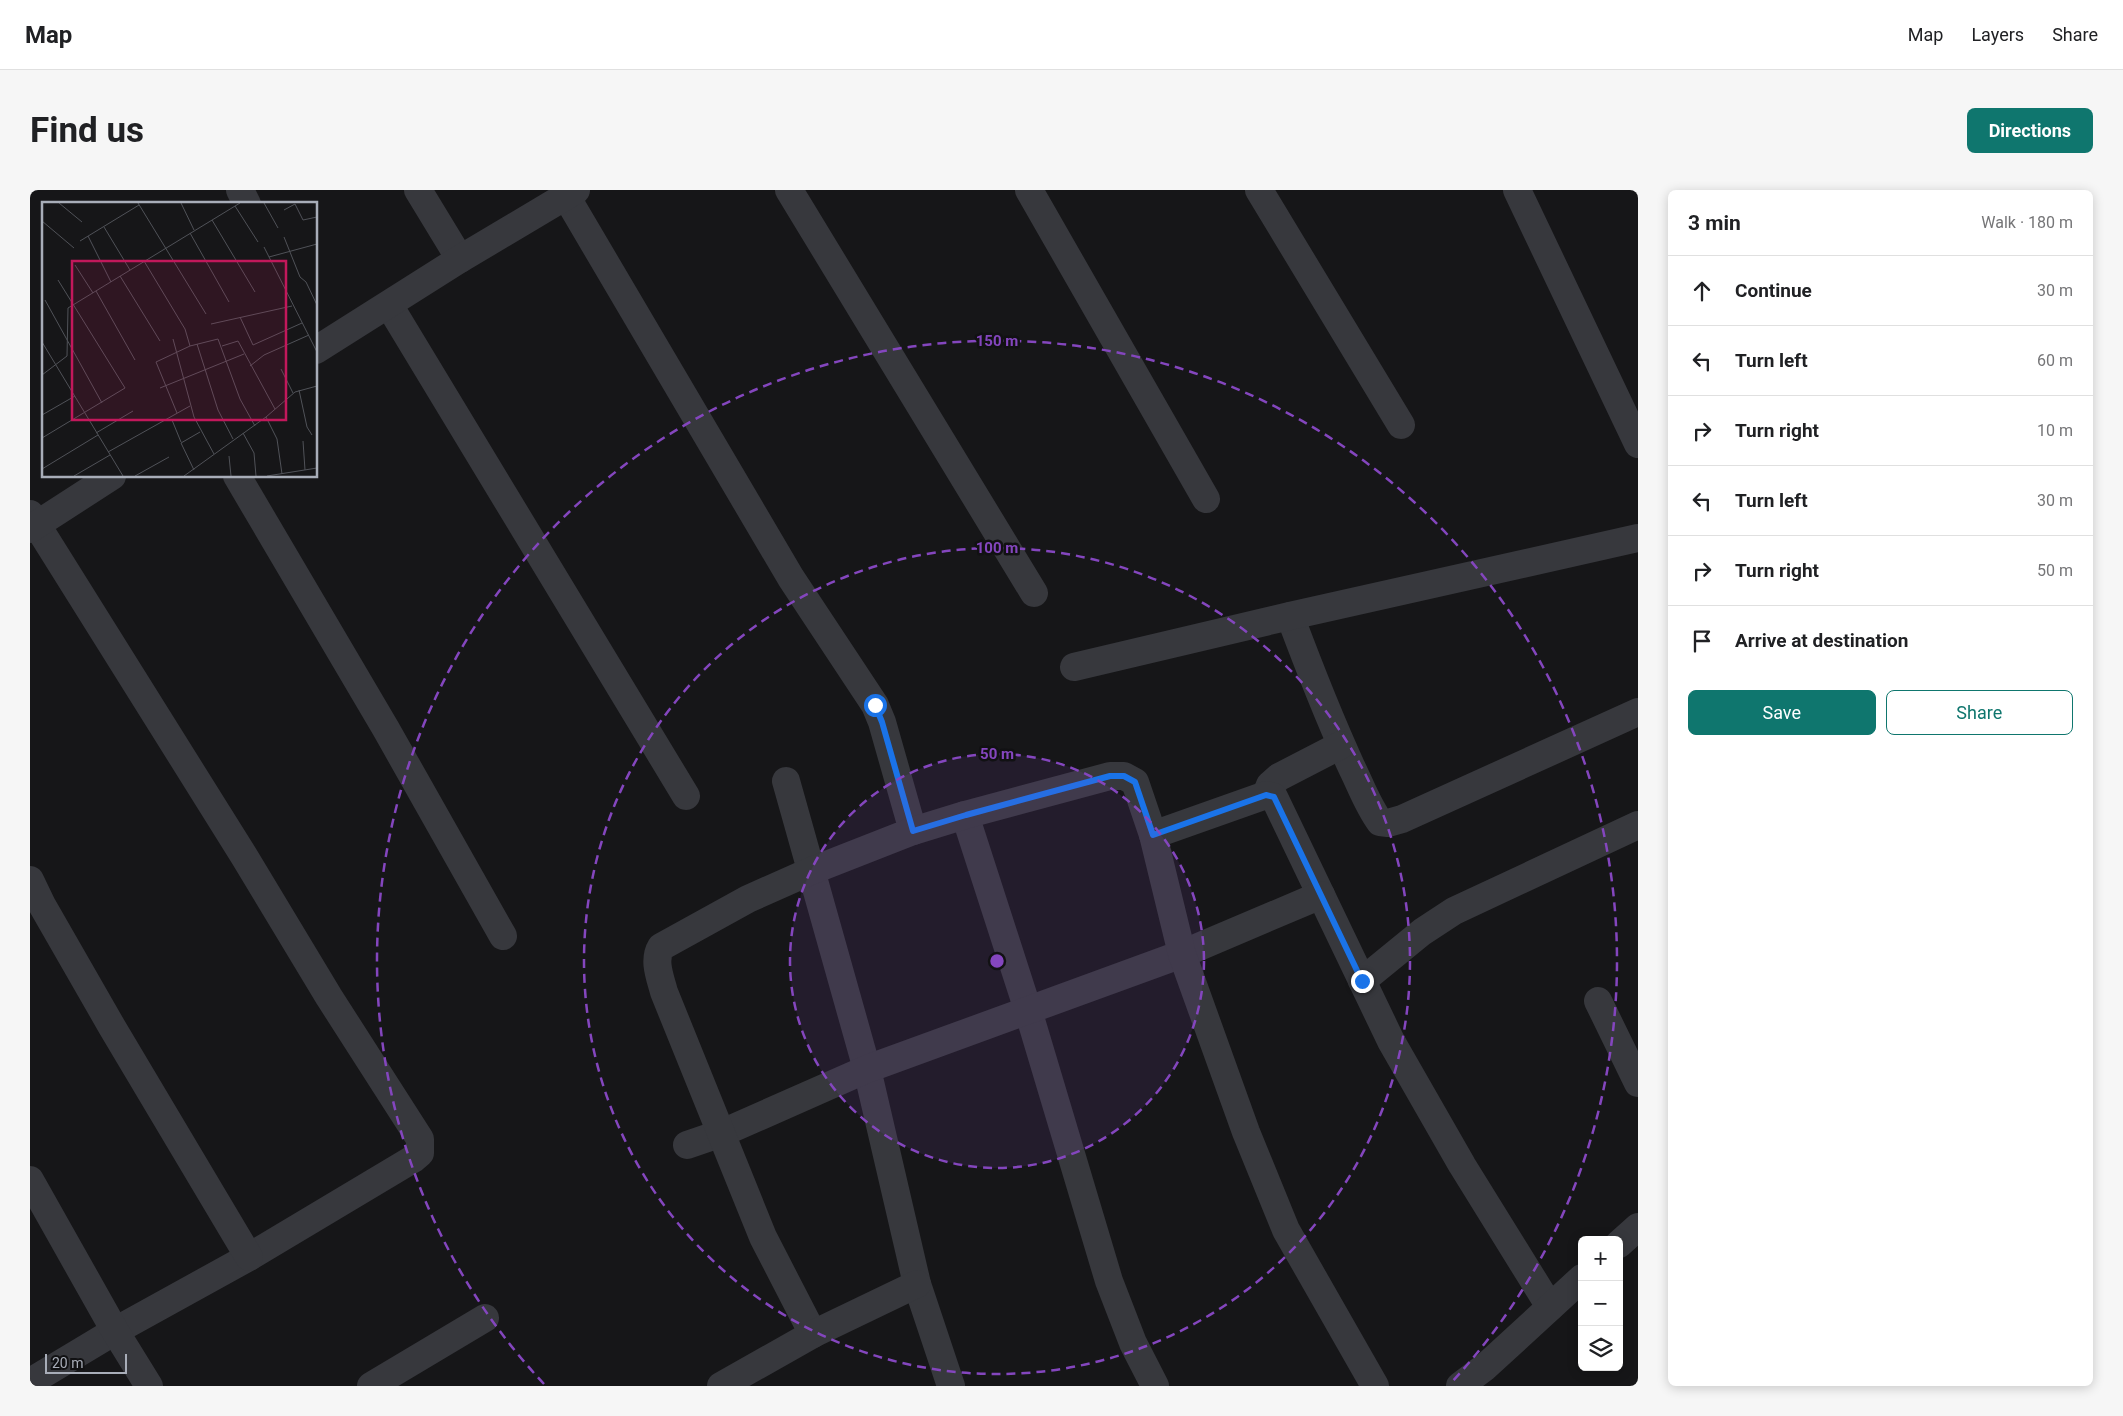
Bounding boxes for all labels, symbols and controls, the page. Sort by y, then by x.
text: Map [25,21,72,49]
text: Map [1908,24,1943,45]
text: Layers [1971,24,2024,45]
text: Share [2052,24,2098,45]
button: Directions [1967,108,2093,153]
text: Find us [30,110,144,151]
inset map [42,202,318,478]
text: 3 min [1688,211,1741,235]
text: Walk · 180 m [1981,213,2073,232]
icon: ahead [1688,277,1716,305]
text: Continue [1735,279,1812,302]
text: 30 m [2037,281,2073,300]
text: 150 m [976,332,1018,350]
icon: left [1688,347,1716,375]
text: Turn left [1735,349,1808,372]
text: 60 m [2037,351,2073,370]
icon: right [1688,417,1716,445]
text: Turn right [1735,419,1819,442]
text: 10 m [2037,421,2073,440]
icon: left [1688,487,1716,515]
text: Turn left [1735,489,1808,512]
text: 30 m [2037,491,2073,510]
text: 100 m [976,539,1018,557]
icon: right [1688,557,1716,585]
text: Turn right [1735,559,1819,582]
text: 50 m [2037,561,2073,580]
icon: arrive [1688,627,1716,655]
text: Arrive at destination [1735,629,1908,652]
button: Save [1688,690,1876,735]
button: Share [1886,690,2073,735]
route start [864,694,887,717]
text: 50 m [980,745,1014,763]
centre of rings [988,952,1006,970]
route end [1351,970,1374,993]
map controls [1578,1236,1623,1371]
button: + [1578,1236,1623,1281]
button: − [1578,1281,1623,1326]
button: layers [1578,1326,1623,1371]
scale bar [45,1351,128,1374]
text: 20 m [52,1355,84,1371]

